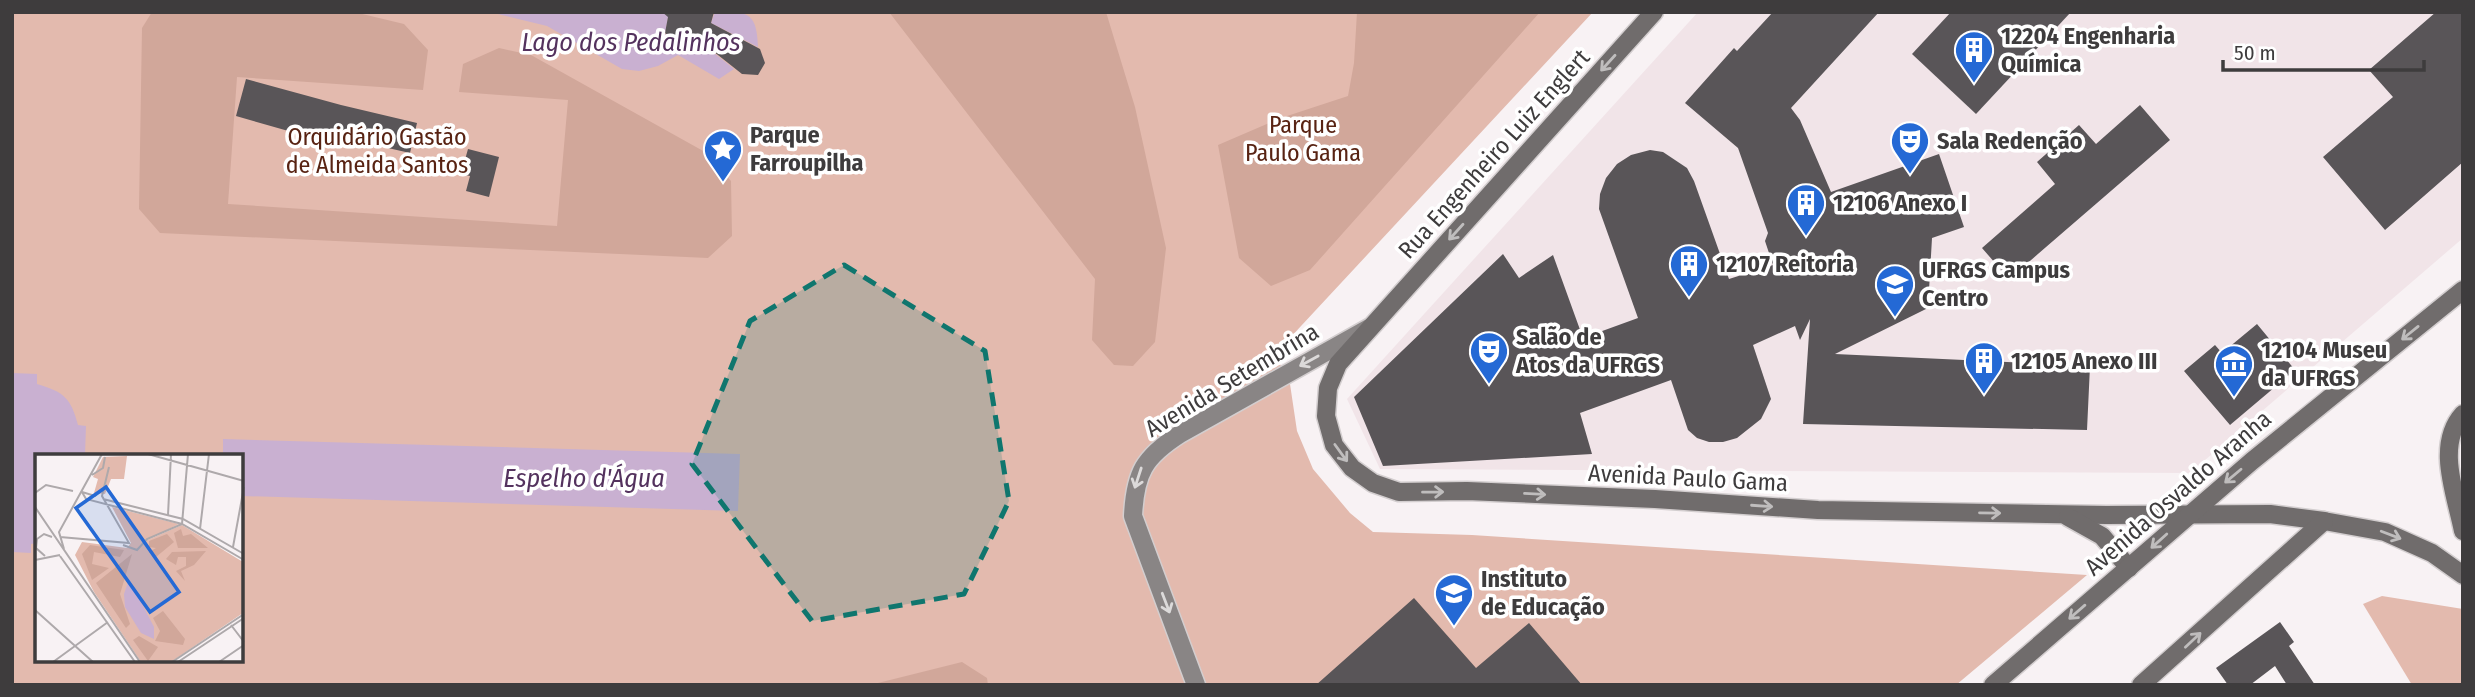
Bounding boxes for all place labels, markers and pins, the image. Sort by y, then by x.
place label: 12204 Engenharia Química [2001,22,2175,78]
building icon: 12204 Engenharia Química [1953,29,1995,84]
theatre icon: Sala Redenção [1889,120,1931,175]
place label: Parque Farroupilha [750,121,864,177]
place label: Sala Redenção [1937,127,2083,155]
place icon: Parque Farroupilha [702,128,744,183]
building icon: 12106 Anexo I [1785,182,1827,237]
place label: 12106 Anexo I [1833,189,1967,217]
building icon: 12107 Reitoria [1668,243,1710,298]
place label: 12107 Reitoria [1716,250,1854,278]
place label: UFRGS Campus Centro [1922,256,2071,312]
school or university icon: UFRGS Campus Centro [1874,263,1916,318]
place label: Salão de Atos da UFRGS [1515,323,1660,379]
theatre icon: Salão de Atos da UFRGS [1468,330,1510,385]
place label: 12104 Museu da UFRGS [2261,336,2387,392]
building icon: 12105 Anexo III [1963,340,2005,395]
museum icon: 12104 Museu da UFRGS [2213,343,2255,398]
place label: 12105 Anexo III [2011,347,2157,375]
place label: Instituto de Educação [1481,565,1605,621]
school or university icon: Instituto de Educação [1433,572,1475,627]

